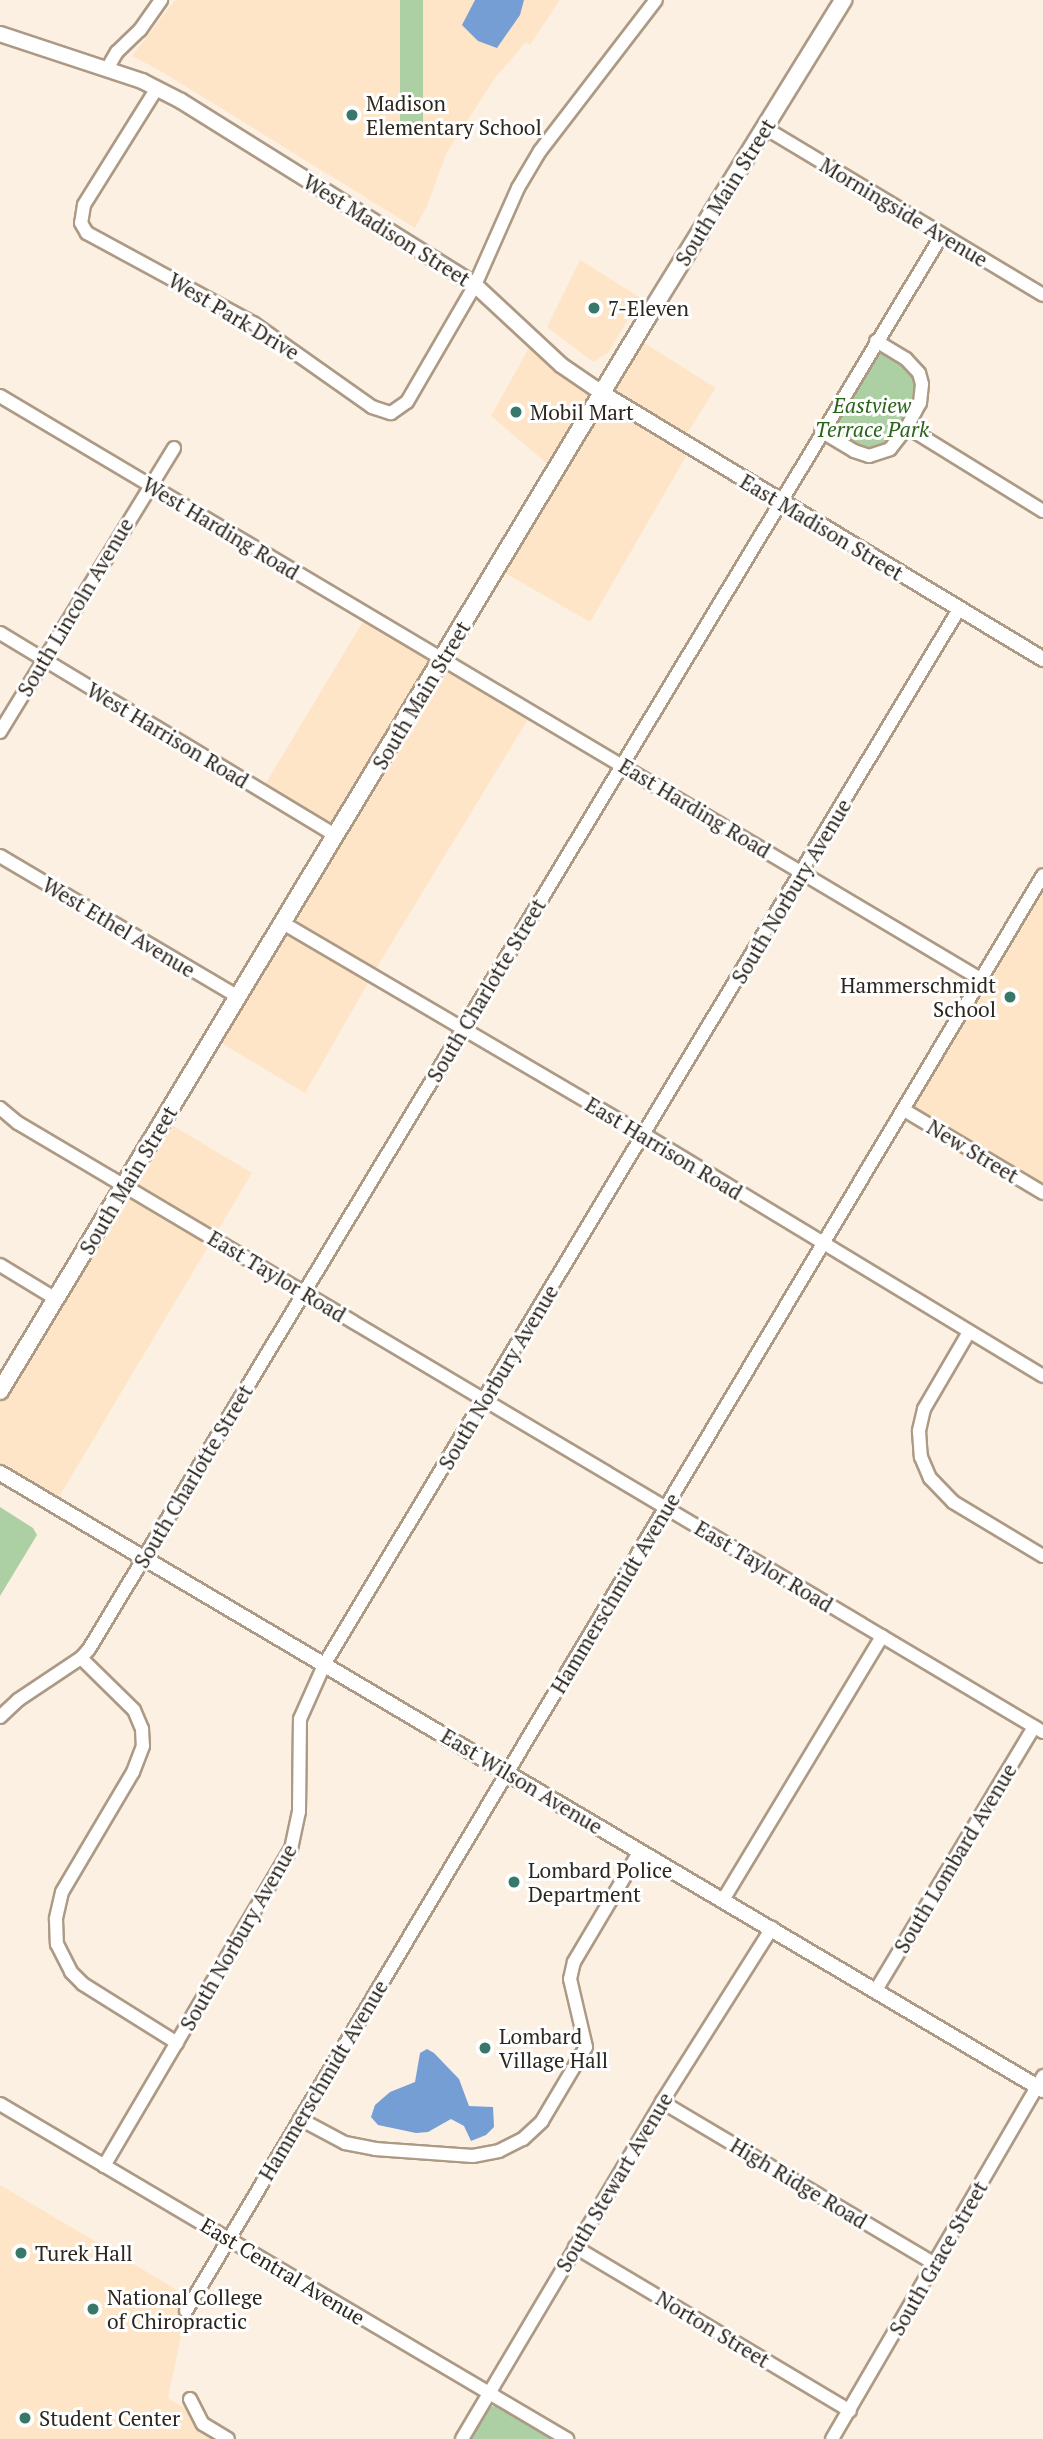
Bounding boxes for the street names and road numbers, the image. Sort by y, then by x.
street label: South Main Street [670,114,780,270]
street label: Morningside Avenue [815,152,993,272]
street label: West Madison Street [299,168,475,292]
street label: West Park Drive [164,267,304,365]
street label: East Madison Street [736,468,908,586]
street label: West Harding Road [138,471,304,585]
street label: South Lincoln Avenue [12,513,138,701]
street label: South Main Street [367,616,475,774]
street label: West Harrison Road [83,677,253,793]
street label: East Harding Road [615,753,775,863]
street label: South Norbury Avenue [726,794,856,988]
street label: West Ethel Avenue [38,871,200,983]
street label: South Charlotte Street [421,894,551,1086]
street label: East Harrison Road [581,1091,747,1205]
street label: South Main Street [74,1101,182,1259]
street label: New Street [923,1114,1023,1188]
street label: East Taylor Road [204,1225,350,1327]
street label: South Norbury Avenue [433,1280,563,1474]
street label: South Charlotte Street [128,1380,258,1572]
street label: Hammerschmidt Avenue [545,1488,685,1698]
street label: East Taylor Road [691,1515,837,1617]
street label: East Wilson Avenue [437,1723,607,1839]
street label: South Lombard Avenue [888,1758,1022,1958]
street label: South Norbury Avenue [174,1839,302,2035]
street label: Hammerschmidt Avenue [253,1975,393,2185]
street label: South Stewart Avenue [550,2088,678,2276]
street label: High Ridge Road [726,2132,872,2234]
street label: South Grace Street [883,2176,993,2340]
street label: East Central Avenue [196,2212,370,2330]
street label: Norton Street [652,2285,774,2373]

